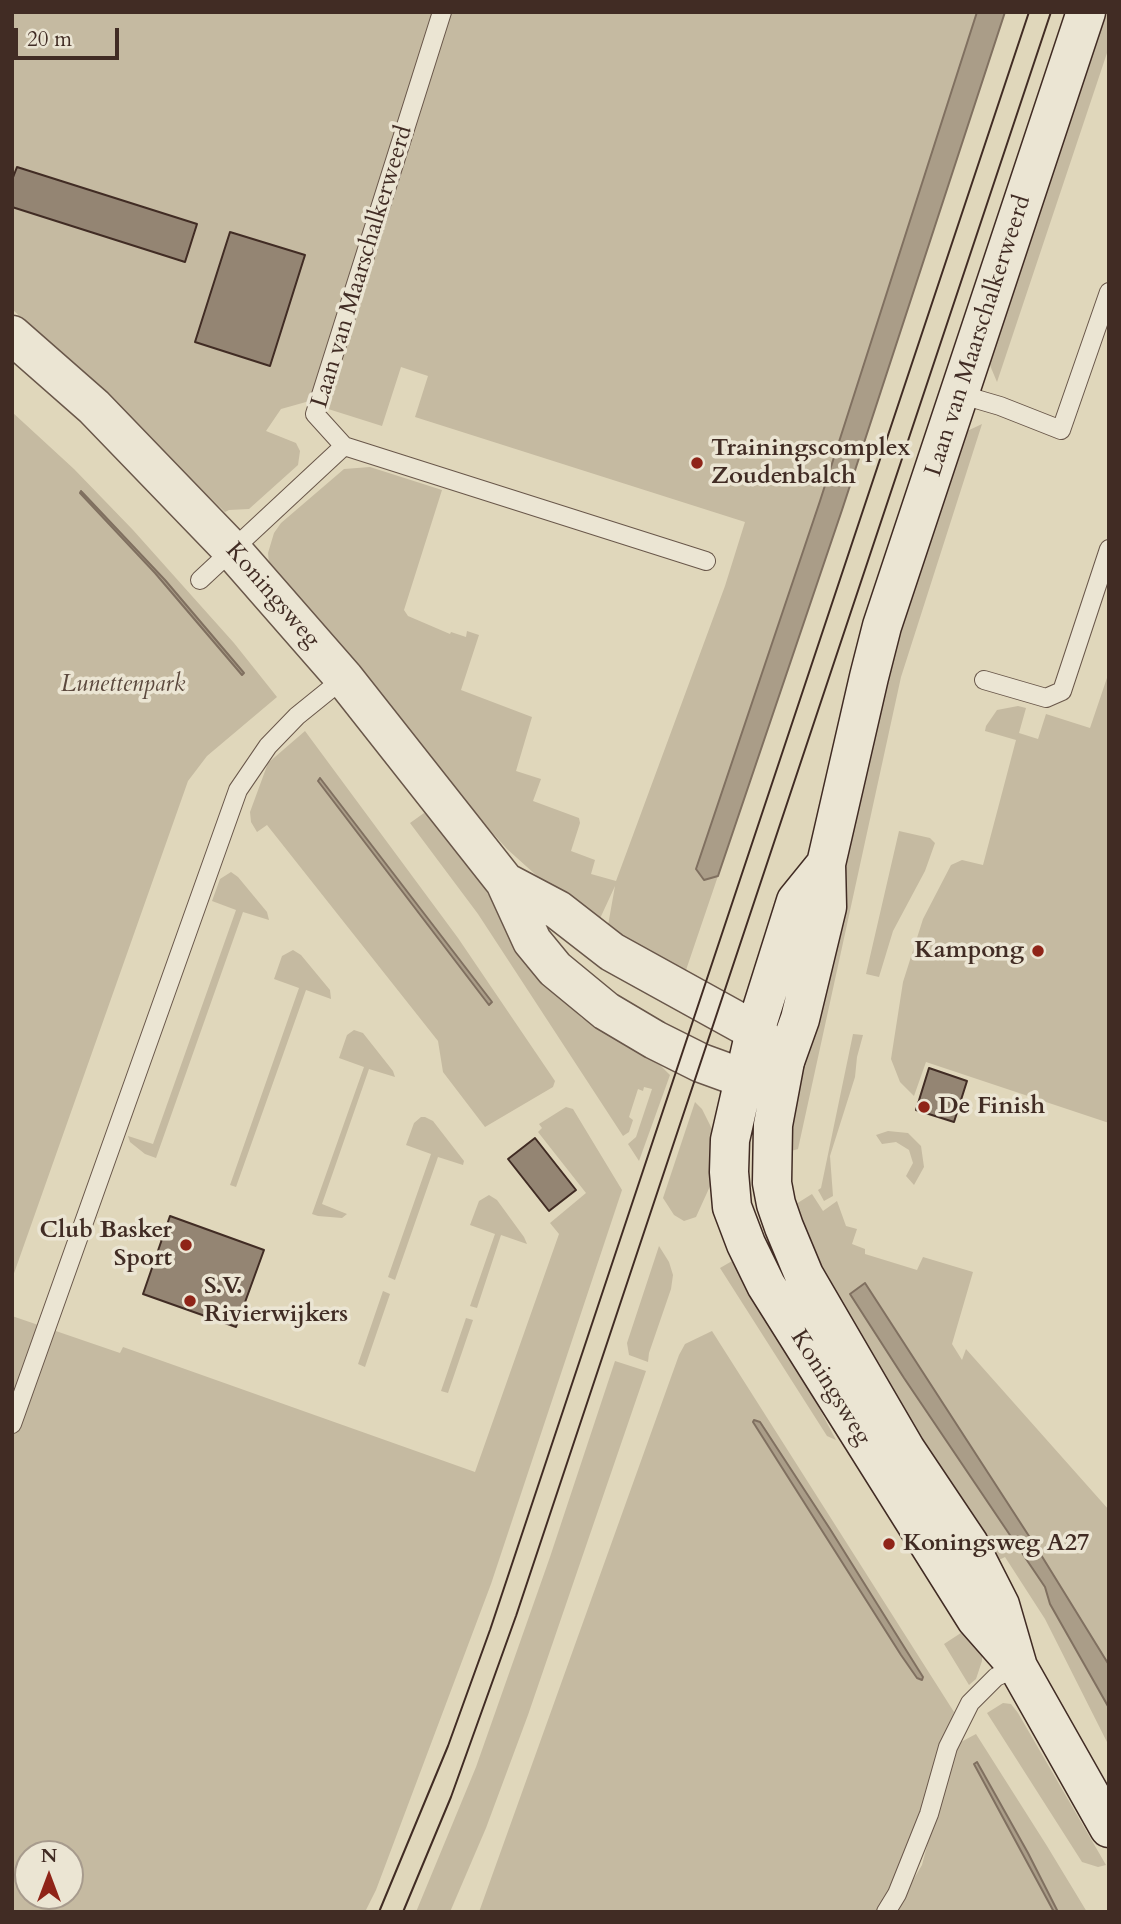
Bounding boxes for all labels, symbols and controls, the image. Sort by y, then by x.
scale bar [18,14,122,58]
text: 20 m [27,25,72,54]
street label: Laan van Maarschalkerweerd [306,122,420,412]
street label: Laan van Maarschalkerweerd [920,192,1038,480]
place label: Trainingscomplex Zoudenbalch [711,435,910,491]
marker: Trainingscomplex Zoudenbalch [689,455,705,471]
street label: Koningsweg [219,538,325,654]
park label: Lunettenpark [61,671,185,699]
place label: Kampong [914,937,1024,965]
marker: Kampong [1030,943,1046,959]
place label: De Finish [938,1093,1045,1121]
marker: De Finish [916,1099,932,1115]
place label: Club Basker Sport [40,1217,172,1273]
marker: Club Basker Sport [178,1237,194,1253]
place label: S.V. Rivierwijkers [204,1273,348,1329]
marker: S.V. Rivierwijkers [182,1293,198,1309]
street label: Koningsweg [783,1325,877,1451]
place label: Koningsweg A27 [903,1530,1089,1558]
marker: Koningsweg A27 [881,1536,897,1552]
north arrow [14,1840,84,1910]
text: N [41,1843,57,1869]

